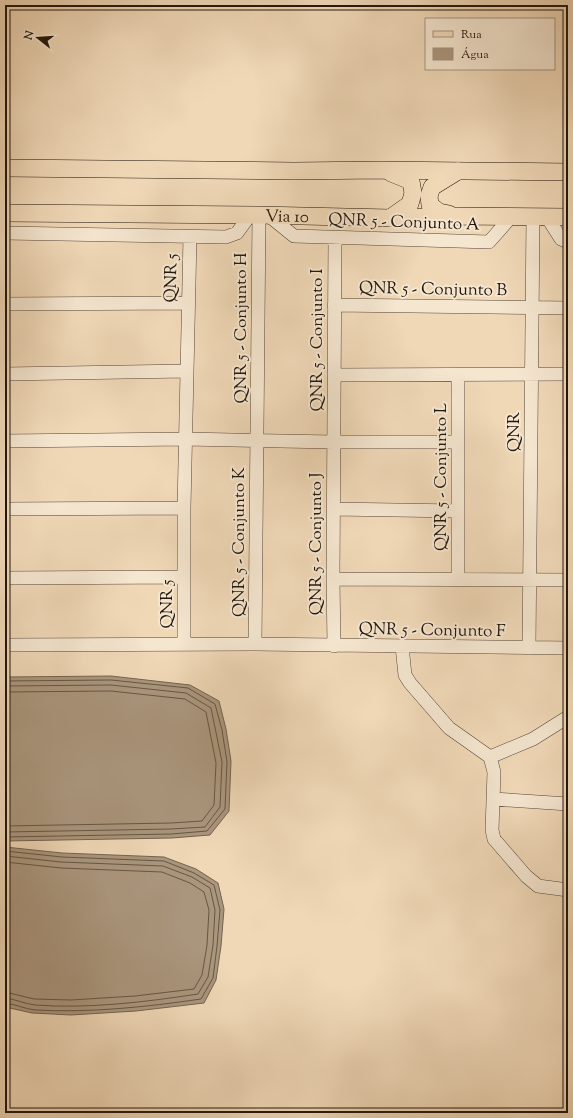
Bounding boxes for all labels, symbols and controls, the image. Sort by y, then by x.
north arrow [18,18,58,58]
legend [425,18,555,70]
text: Rua [461,26,482,44]
text: N [20,29,38,43]
text: Água [461,46,489,64]
street label: Via 10 [265,205,309,230]
street label: QNR 5 - Conjunto A [328,208,480,238]
street label: QNR 5 - Conjunto H [230,252,254,404]
street label: QNR 5 [159,253,185,303]
street label: QNR 5 - Conjunto I [306,268,330,412]
street label: QNR 5 - Conjunto B [359,277,508,303]
street label: QNR 5 - Conjunto L [430,403,454,551]
street label: QNR [503,411,527,452]
street label: QNR 5 - Conjunto K [228,467,252,617]
street label: QNR 5 - Conjunto J [305,473,329,615]
street label: QNR 5 [156,579,180,629]
street label: QNR 5 - Conjunto F [358,618,506,644]

